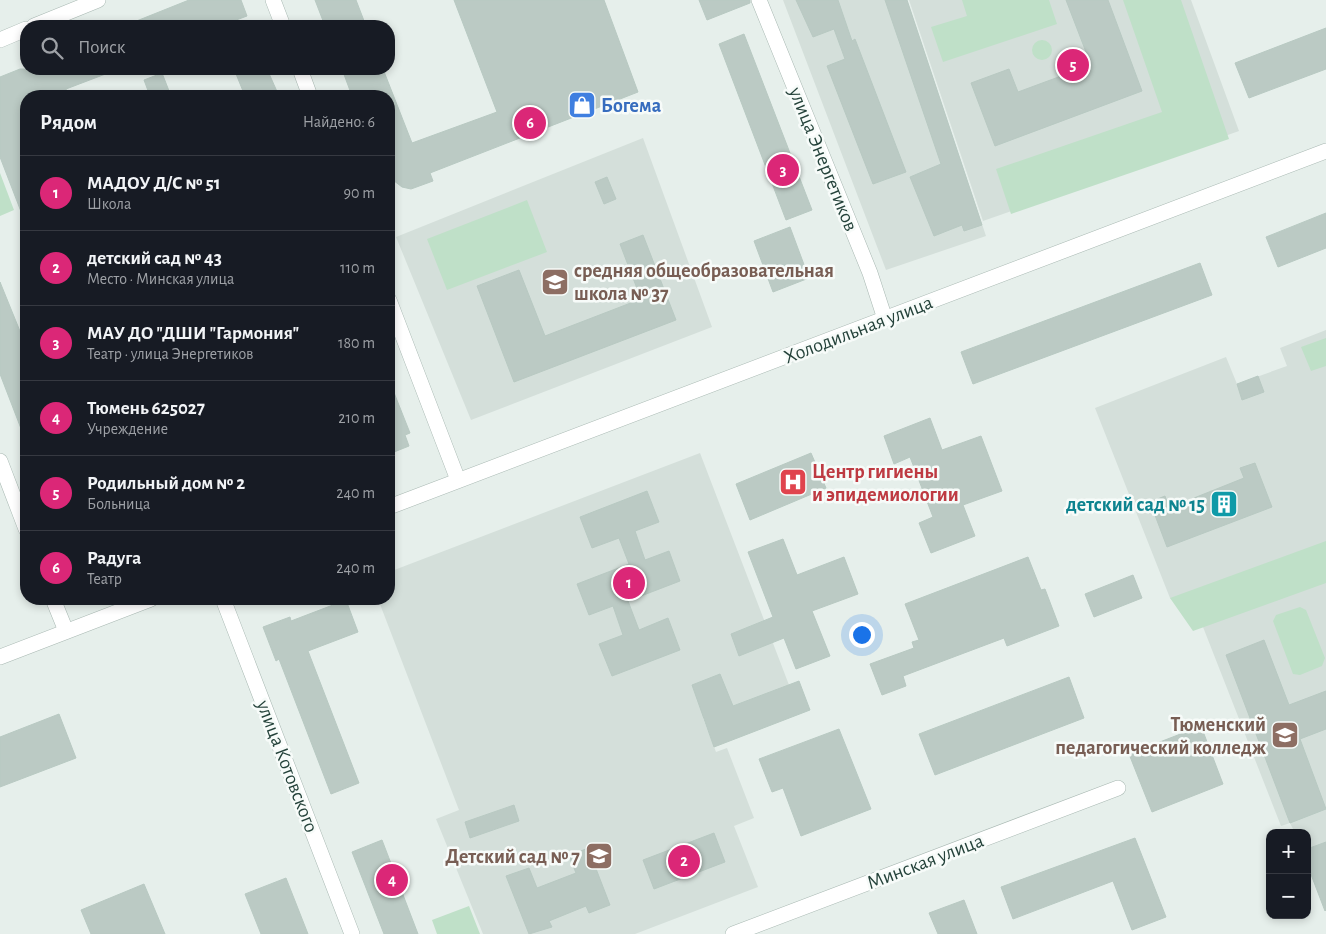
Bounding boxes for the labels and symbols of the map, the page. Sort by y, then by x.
pin: 5 [1057,46,1089,84]
street label: улица Энергетиков [785,84,861,234]
shop icon: Богема [567,90,597,120]
place label: Богема [601,96,662,116]
pin: 6 [514,104,546,142]
pin: 3 [767,151,799,189]
place label: средняя общеобразовательная школа № 37 [574,261,834,304]
school or university icon: средняя общеобразовательная школа № 37 [540,267,570,297]
street label: Холодильная улица [781,292,935,367]
place label: Центр гигиены и эпидемиологии [812,462,959,505]
hospital icon: Центр гигиены и эпидемиологии [778,467,808,497]
building icon: детский сад № 15 [1209,489,1239,519]
place label: детский сад № 15 [1066,495,1205,515]
pin: 1 [613,564,645,602]
your location [849,622,875,648]
street label: улица Котовского [252,697,321,835]
place label: Тюменский педагогический колледж [1055,715,1267,758]
school or university icon: Тюменский педагогический колледж [1270,720,1300,750]
street label: Минская улица [864,831,986,893]
school or university icon: Детский сад № 7 [584,841,614,871]
pin: 2 [668,842,700,880]
place label: Детский сад № 7 [445,847,580,867]
pin: 4 [376,861,408,899]

